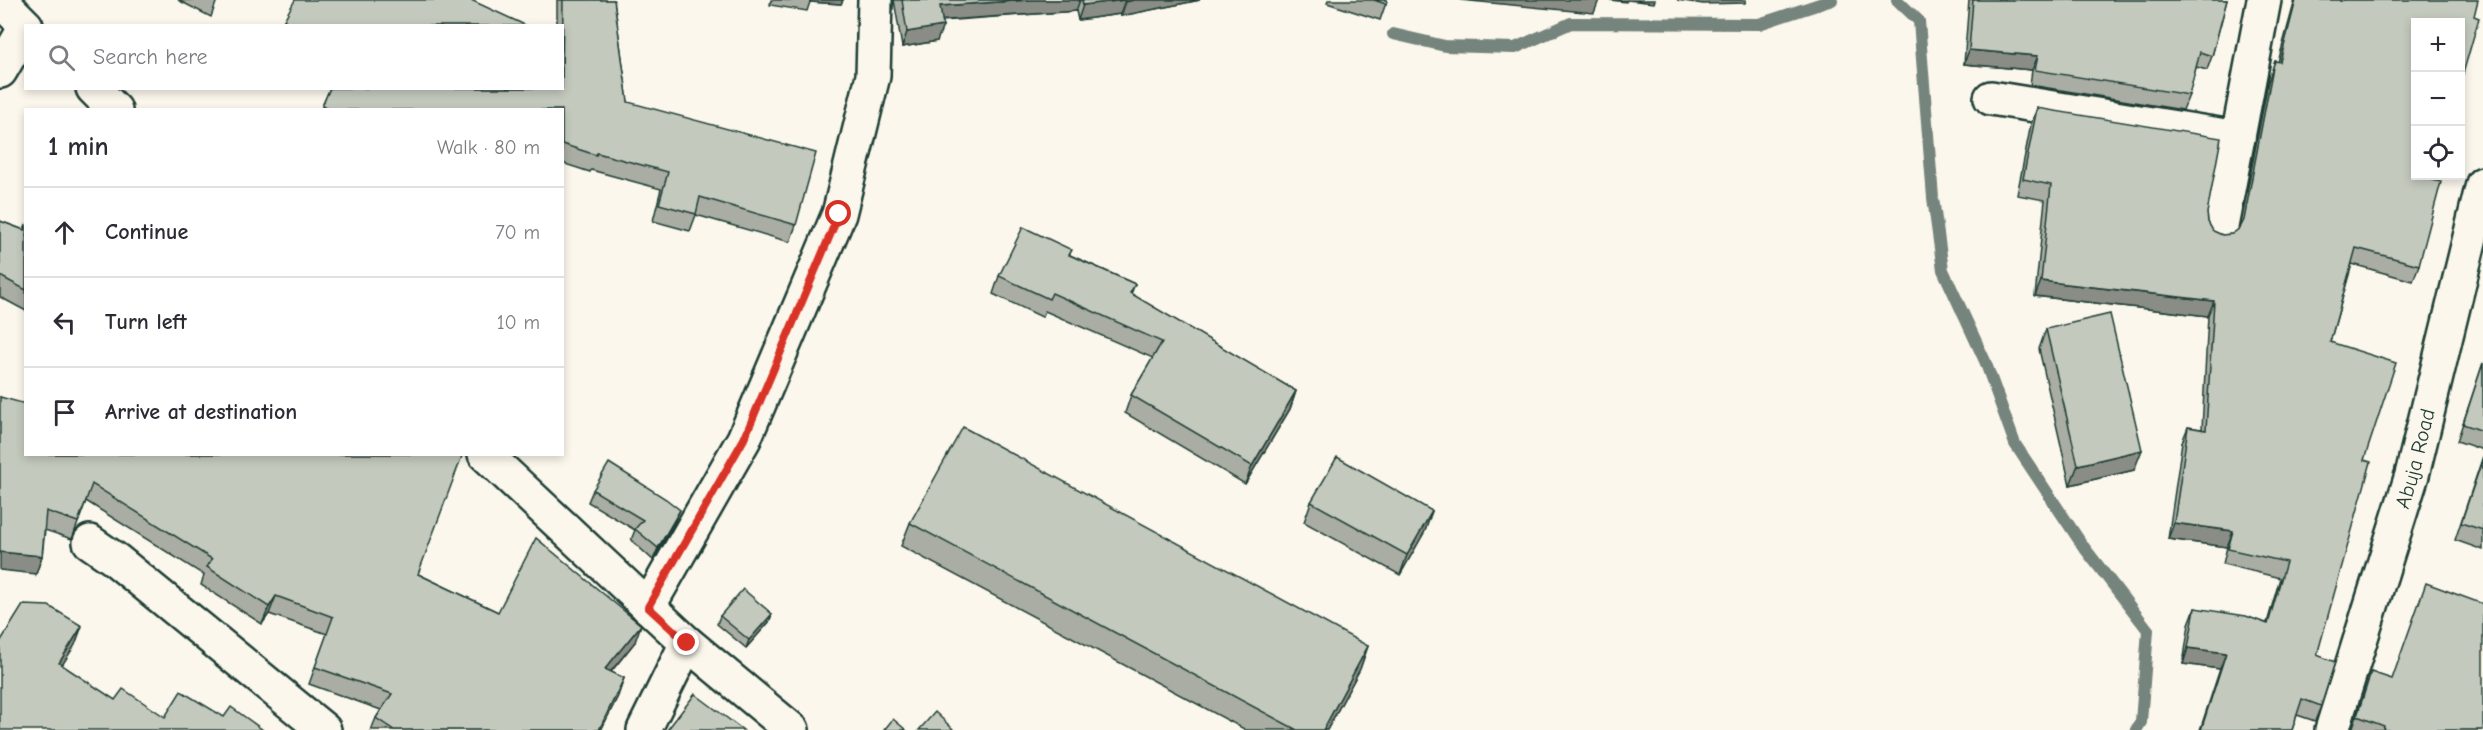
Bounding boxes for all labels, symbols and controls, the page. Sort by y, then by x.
map controls [2411,18,2465,180]
button: + [2411,18,2465,72]
search box [24,24,564,90]
icon: search [45,41,78,74]
text: Search here [93,44,208,70]
button: − [2411,72,2465,126]
button: locate [2411,126,2465,180]
text: 1 min [48,132,109,162]
text: Walk · 80 m [437,136,540,159]
route start [825,200,851,226]
icon: ahead [48,216,81,249]
text: Continue [105,219,188,245]
text: 70 m [495,221,540,244]
icon: left [48,306,81,339]
text: Turn left [105,309,187,335]
text: 10 m [497,311,540,334]
icon: arrive [48,396,81,429]
text: Arrive at destination [105,399,297,425]
street label: Abuja Road [2390,406,2440,511]
route end [673,629,699,655]

